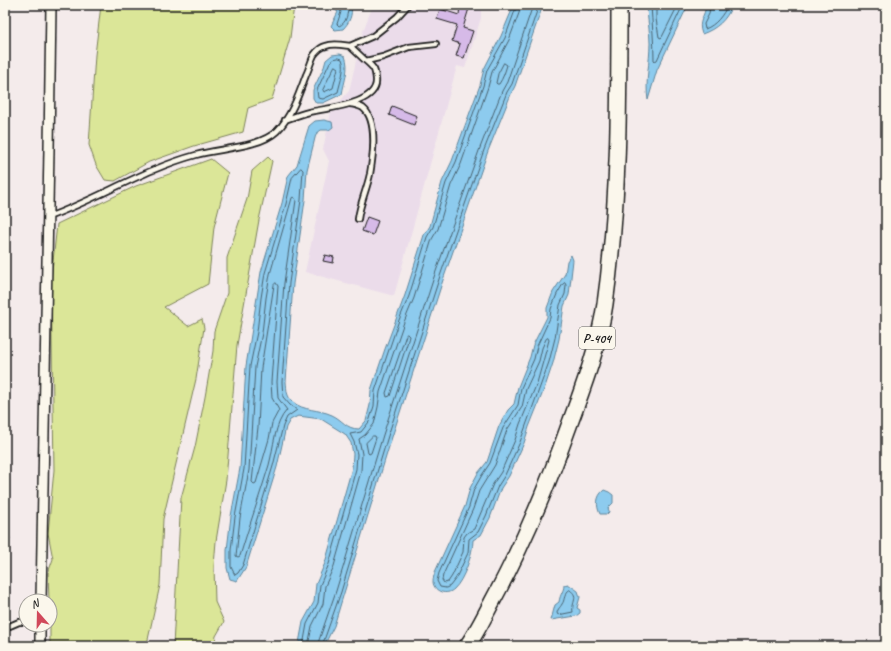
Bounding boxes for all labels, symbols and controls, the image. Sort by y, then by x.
road number: Р-404 [579,327,615,349]
north arrow [18,593,58,633]
text: N [29,595,42,611]

